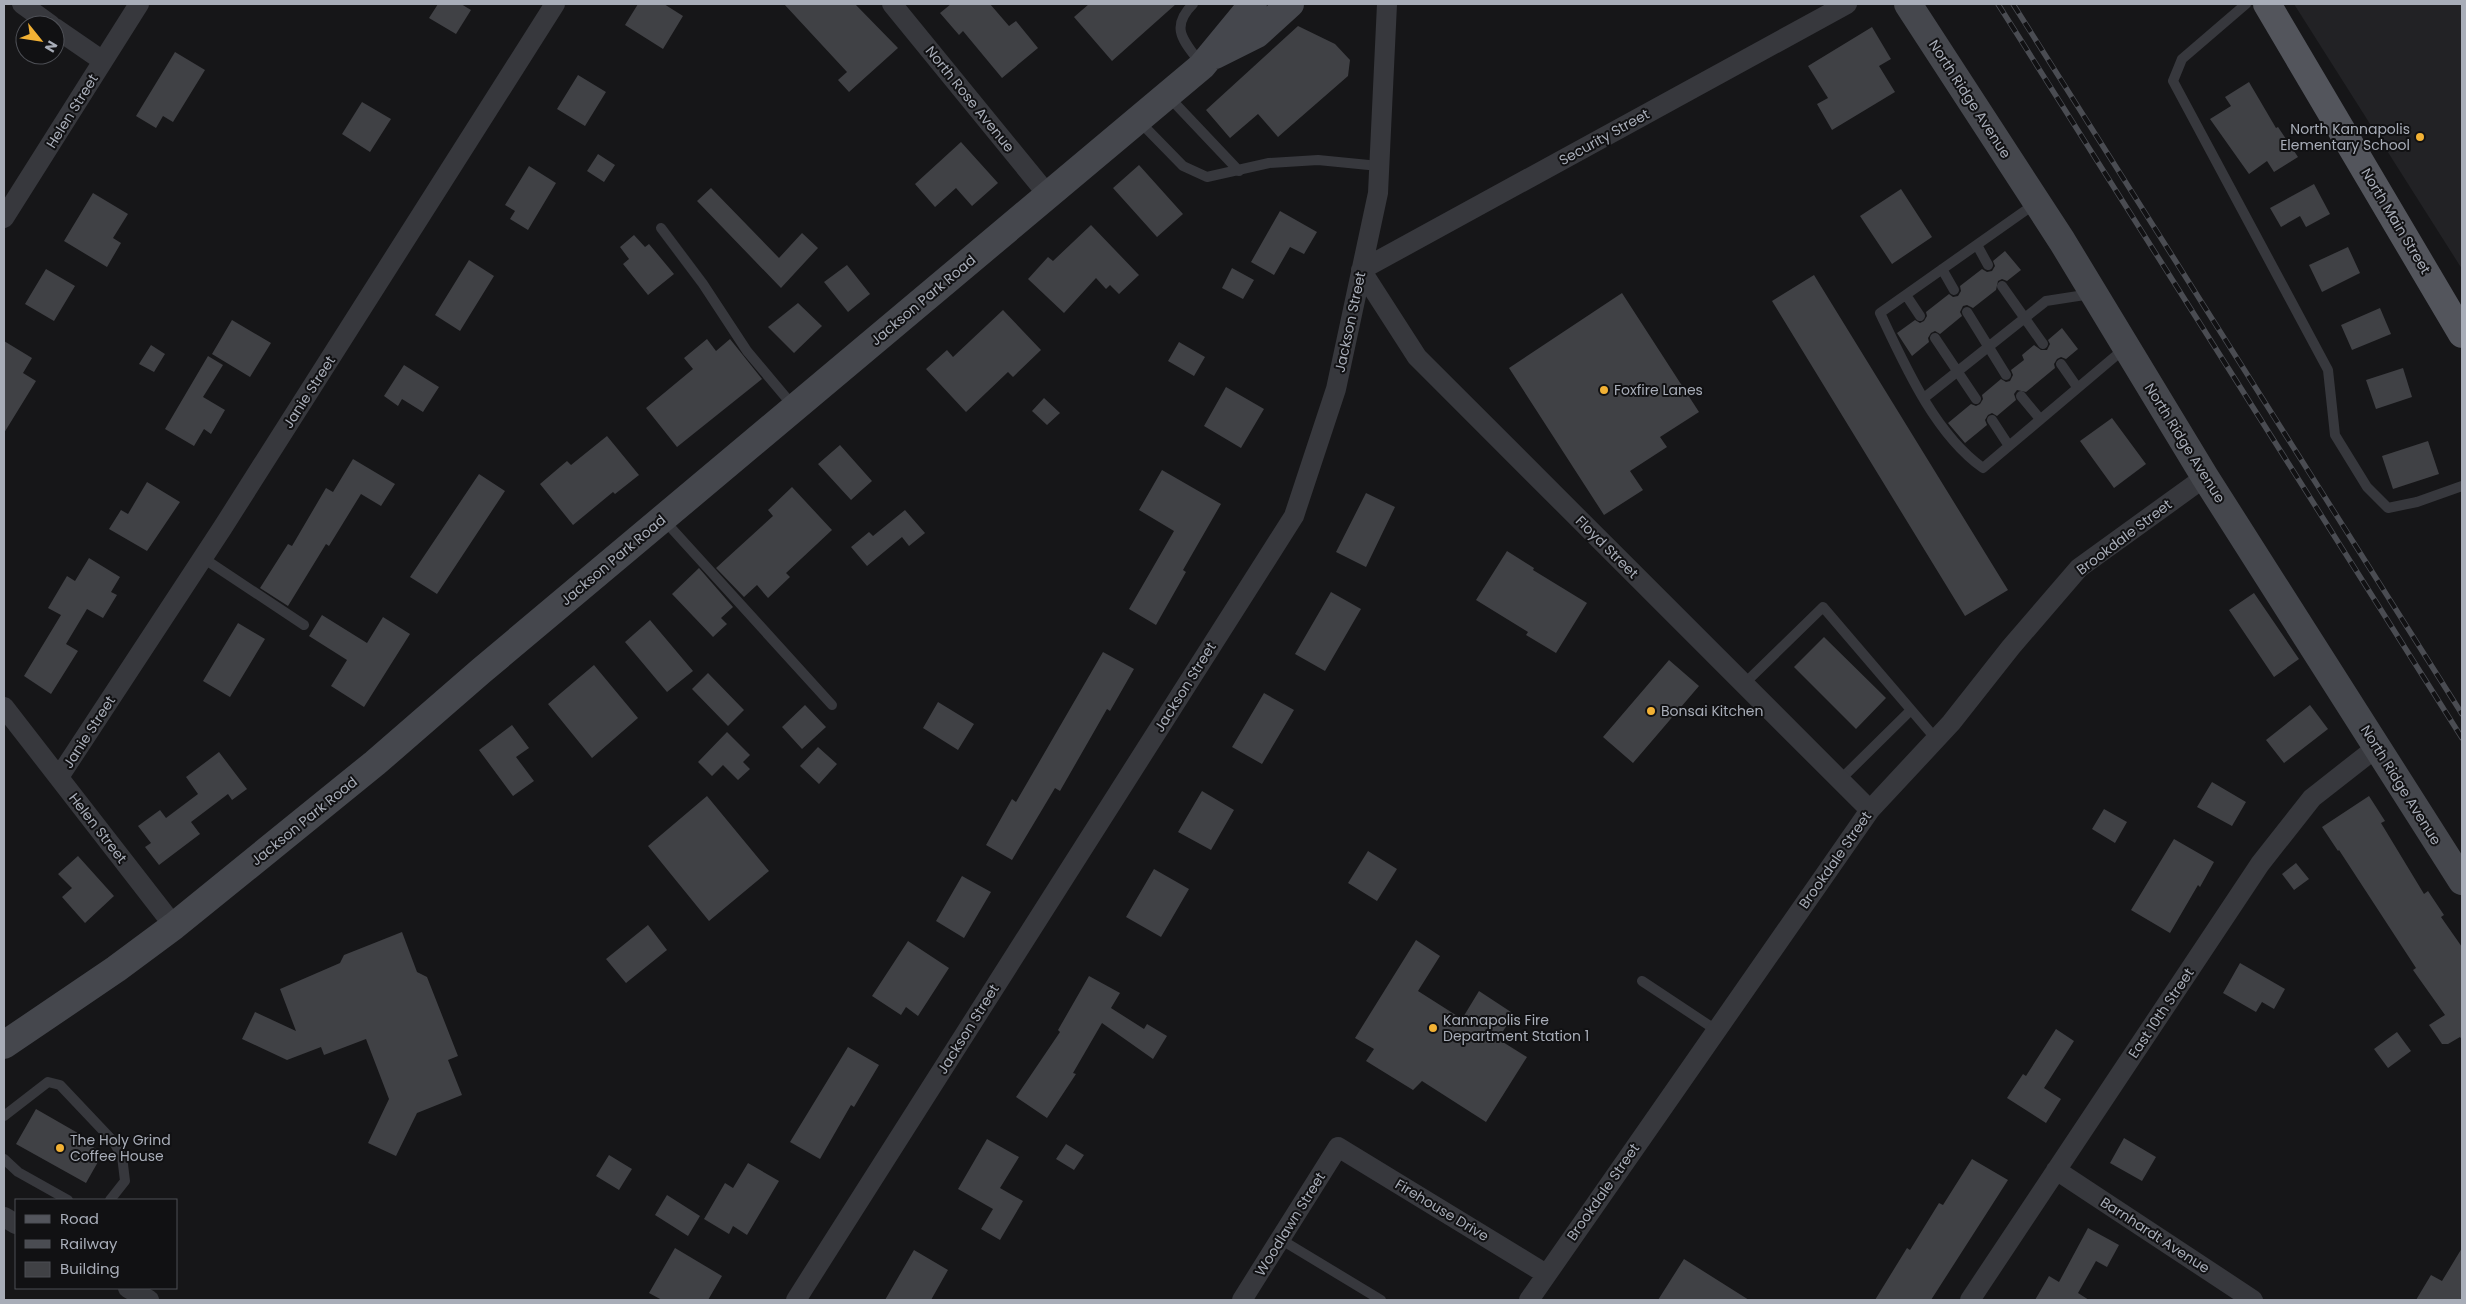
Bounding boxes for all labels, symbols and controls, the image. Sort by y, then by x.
north arrow [15,15,65,65]
street label: North Ridge Avenue [1924,36,2016,162]
text: N [40,37,63,56]
street label: North Rose Avenue [921,42,1019,157]
street label: Helen Street [41,70,103,152]
street label: Security Street [1555,104,1653,170]
place label: North Kannapolis Elementary School [2280,119,2410,155]
marker: North Kannapolis Elementary School [2414,131,2426,143]
street label: North Main Street [2356,164,2436,278]
street label: Jackson Park Road [866,250,980,350]
street label: Jackson Street [1330,270,1370,374]
street label: Janie Street [278,352,340,432]
street label: North Ridge Avenue [2140,379,2230,507]
place label: Foxfire Lanes [1614,380,1703,400]
marker: Foxfire Lanes [1598,384,1610,396]
street label: Brookdale Street [2072,494,2176,580]
street label: Jackson Park Road [556,510,670,610]
street label: Floyd Street [1571,511,1643,583]
street label: Jackson Street [1149,638,1221,736]
street label: Janie Street [58,692,120,772]
place label: Bonsai Kitchen [1661,701,1763,721]
marker: Bonsai Kitchen [1645,705,1657,717]
street label: North Ridge Avenue [2356,721,2446,849]
street label: Jackson Park Road [247,772,361,870]
street label: Helen Street [64,789,132,867]
street label: Brookdale Street [1794,807,1876,913]
street label: East 10th Street [2123,964,2199,1062]
street label: Jackson Street [932,980,1004,1078]
place label: Kannapolis Fire Department Station 1 [1443,1010,1589,1046]
marker: Kannapolis Fire Department Station 1 [1427,1022,1439,1034]
place label: The Holy Grind Coffee House [70,1130,171,1166]
street label: Brookdale Street [1562,1139,1644,1245]
marker: The Holy Grind Coffee House [54,1142,66,1154]
street label: Woodlawn Street [1250,1168,1330,1280]
street label: Firehouse Drive [1391,1174,1493,1246]
street label: Barnhardt Avenue [2096,1192,2214,1278]
legend [15,1199,178,1289]
text: Road [60,1208,99,1229]
text: Railway [60,1233,118,1254]
text: Building [60,1258,120,1279]

